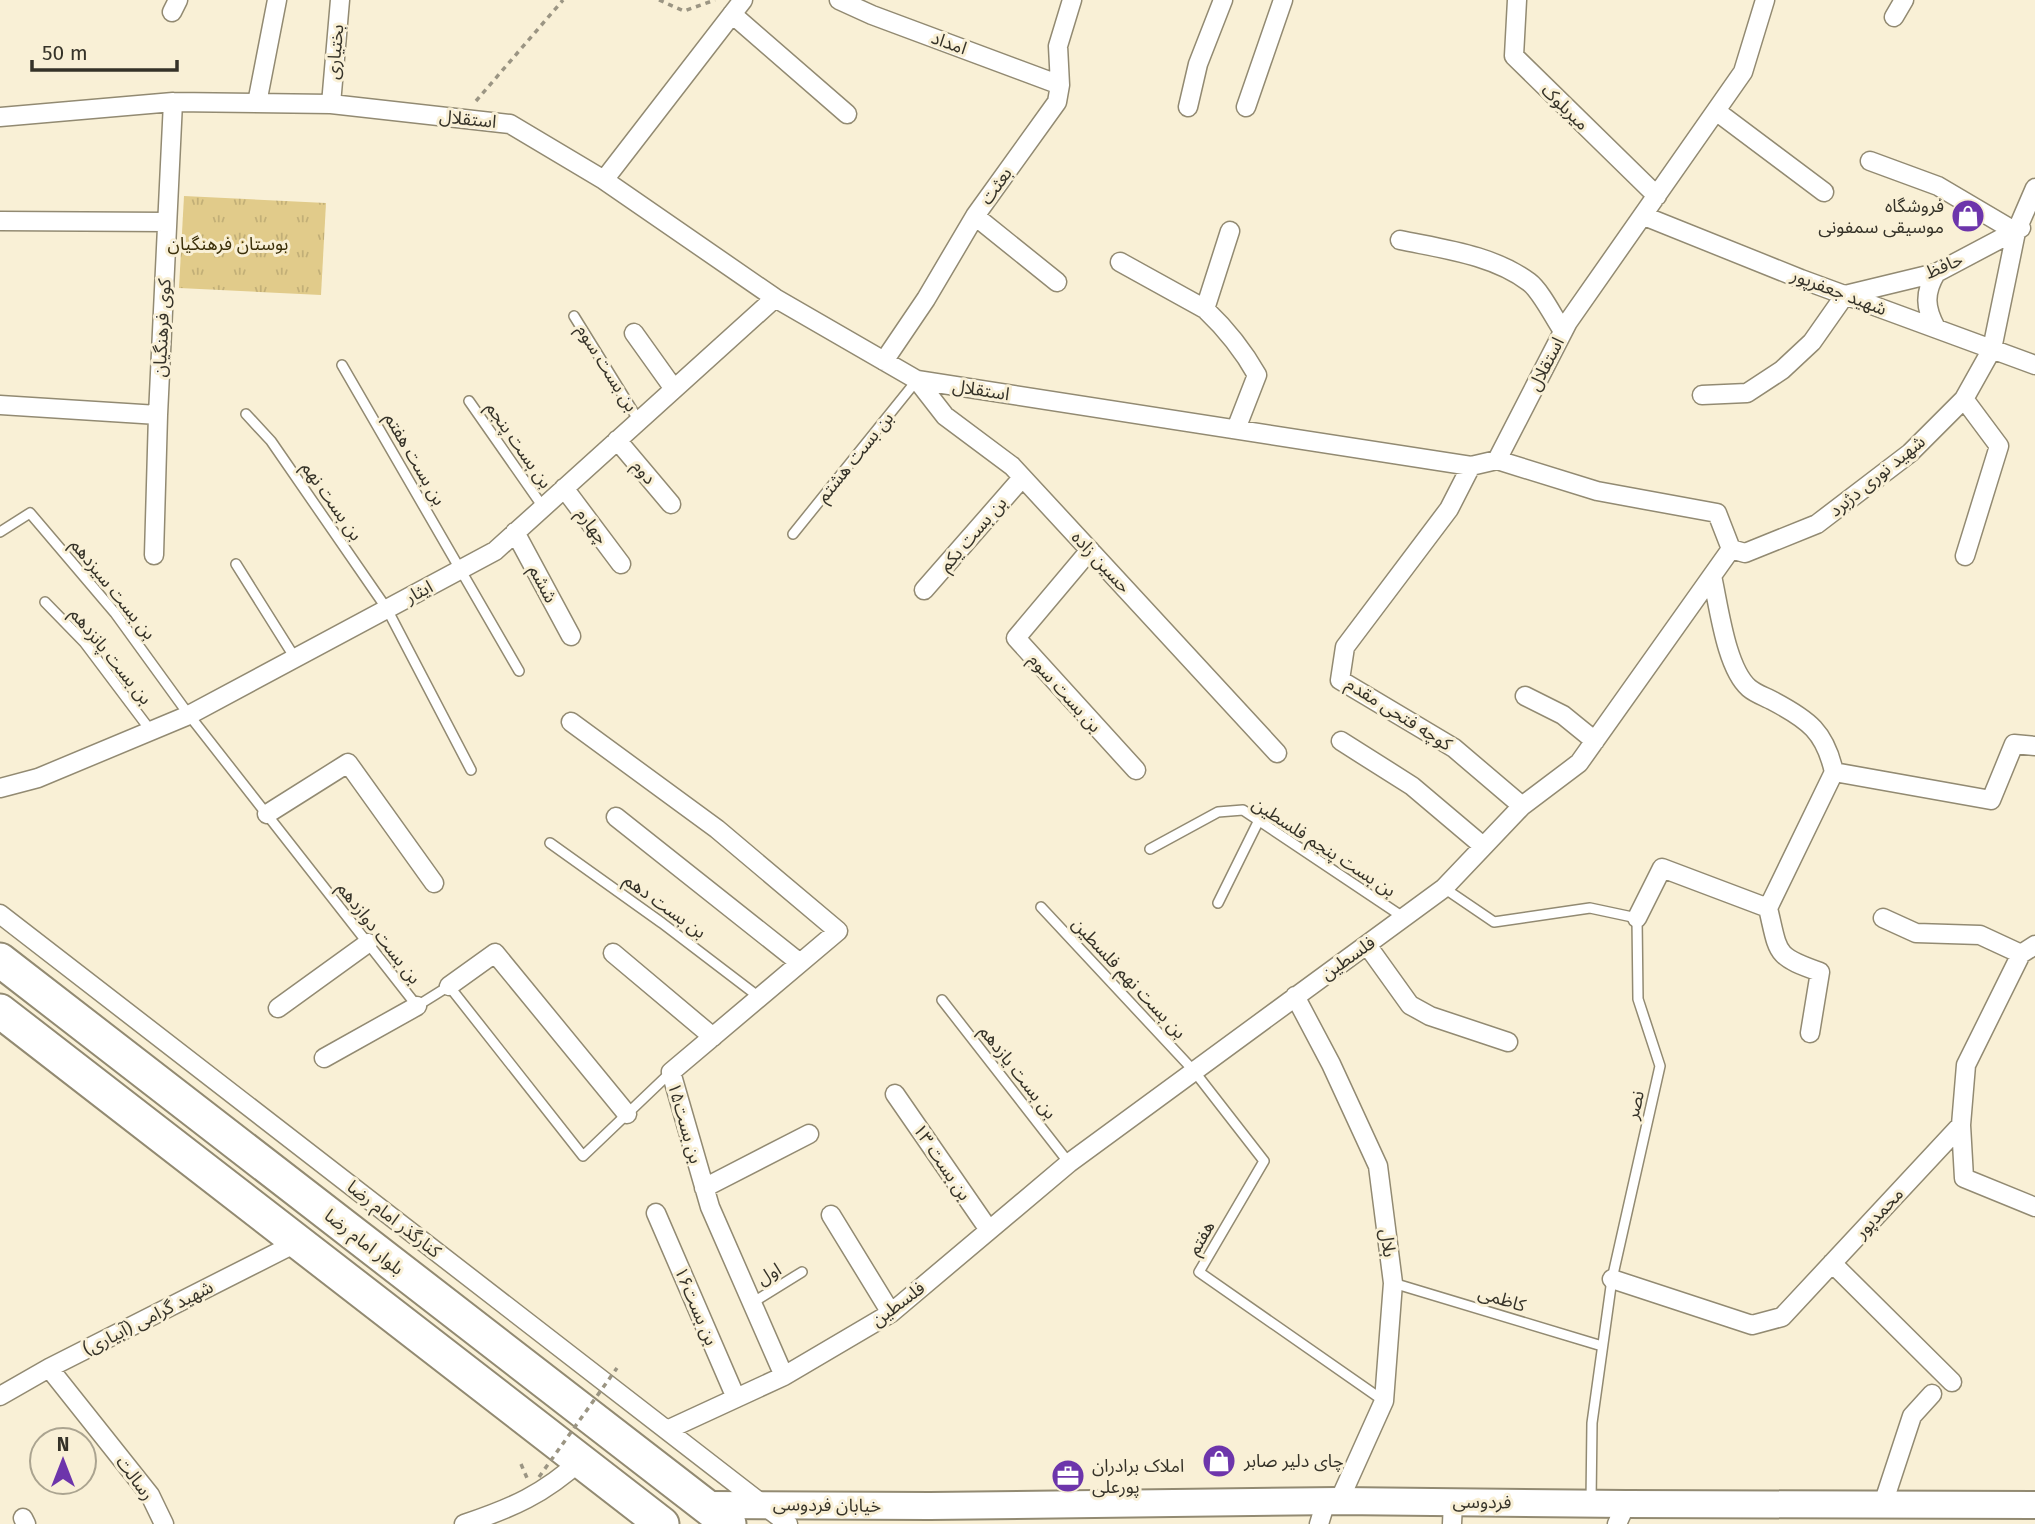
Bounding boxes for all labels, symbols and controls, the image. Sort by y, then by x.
street label: بختیاری [322,24,348,80]
street label: امداد [928,26,970,60]
scale bar [32,28,177,72]
text: 50 m [42,40,88,66]
street label: میربلوک [1537,79,1593,135]
street label: استقلال [438,105,498,133]
street label: بعثت [975,163,1017,209]
place label: فروشگاه موسیقی سمفونی [1818,195,1944,238]
shop icon: فروشگاه موسیقی سمفونی [1949,197,1987,235]
park label: بوستان فرهنگیان [168,233,288,255]
street label: حافظ [1922,248,1966,284]
street label: شهید جعفرپور [1787,263,1890,320]
street label: کوی فرهنگیان [148,278,176,378]
street label: بن بست سوم [569,320,642,417]
street label: استقلال [1523,333,1569,395]
street label: استقلال [951,375,1011,405]
street label: بن بست پنجم [480,398,557,494]
street label: بن بست هشتم [812,407,900,508]
street label: بن بست هفتم [378,409,450,510]
street label: شهید نوری دژبرد [1824,431,1930,521]
street label: دوم [625,455,661,491]
street label: بن بست نهم [295,457,367,546]
street label: بن بست یکم [935,492,1013,577]
street label: چهارم [569,504,613,550]
street label: حسین زاده [1067,526,1135,598]
street label: بن بست سیزدهم [64,534,161,645]
street label: ششم [522,561,562,608]
street label: ایثار [400,576,437,609]
street label: بن بست پانزدهم [64,603,157,710]
street label: بن بست سوم [1022,649,1106,739]
street label: کوچه فتحی مقدم [1340,673,1457,758]
street label: بن بست پنجم فلسطین [1247,792,1400,903]
street label: بن بست دهم [618,869,710,945]
street label: بن بست دوازدهم [331,878,426,990]
street label: بن بست نهم فلسطین [1066,913,1191,1044]
street label: فلسطین [1317,931,1379,985]
street label: بن بست یازدهم [973,1021,1061,1125]
street label: بن بست۱۵ [663,1080,707,1166]
street label: نصر [1621,1088,1649,1123]
street label: بن بست ۱۳ [908,1119,976,1205]
street label: کنارگذر امام رضا [341,1176,446,1265]
street label: محمدپور [1849,1183,1908,1244]
street label: بلوار امام رضا [318,1204,408,1282]
street label: هفتم [1182,1217,1221,1260]
street label: بلال [1375,1228,1401,1258]
street label: اول [753,1258,785,1290]
street label: بن بست۱۶ [670,1263,722,1349]
street label: شهید گرامی (آبیاری) [79,1276,217,1360]
street label: فلسطین [867,1277,929,1331]
street label: کاظمی [1476,1281,1529,1317]
north arrow [28,1426,98,1496]
text: N [57,1433,69,1456]
shop icon: چای دلیر صابر [1200,1442,1238,1480]
place label: چای دلیر صابر [1243,1450,1344,1472]
street label: رسالت [111,1452,159,1504]
place label: املاک برادران پورعلی [1092,1455,1184,1498]
office icon: املاک برادران پورعلی [1049,1457,1087,1495]
street label: فردوسی [1452,1490,1512,1514]
street label: خیابان فردوسی [773,1493,881,1517]

